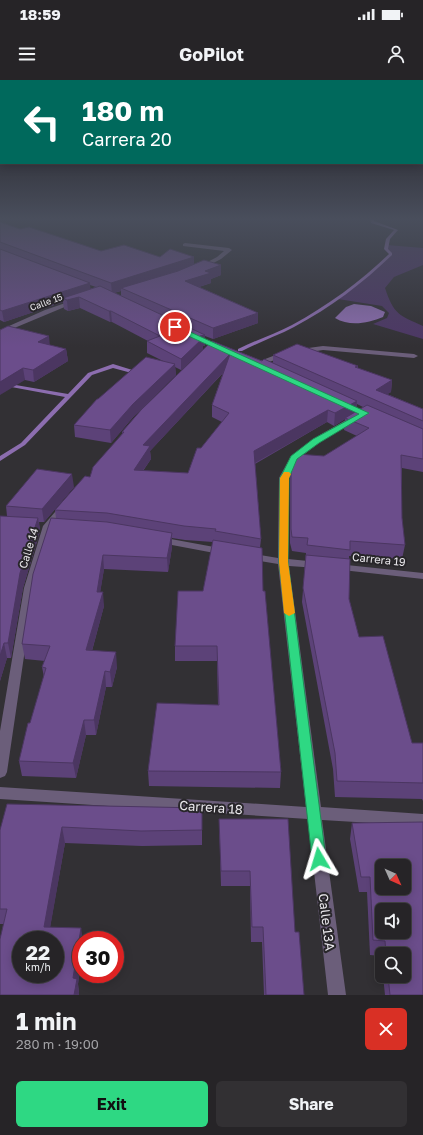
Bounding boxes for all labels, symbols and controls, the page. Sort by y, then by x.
text: 18:59 [20,5,61,23]
icon: menu [16,43,38,65]
text: GoPilot [179,43,244,65]
icon: person [385,43,407,65]
text: 180 m [82,94,164,127]
icon: left [16,96,68,148]
text: Carrera 20 [82,128,172,150]
street label: Calle 15 [28,291,64,313]
pin [158,310,192,344]
icon: arrive [164,316,186,338]
street label: Calle 14 [16,526,40,570]
street label: Carrera 19 [352,550,406,568]
street label: Carrera 18 [179,797,243,817]
position arrow [298,838,340,880]
north arrow [375,859,411,895]
map controls [375,859,411,983]
street label: Calle 13A [316,892,338,952]
button: sound [375,903,411,939]
speed limit sign: 30 [72,931,124,983]
text: 22 [26,940,50,964]
button: search [375,947,411,983]
text: km/h [25,961,51,973]
text: 1 min [16,1006,76,1035]
button: close [365,1008,407,1050]
text: 280 m · 19:00 [16,1036,99,1052]
button: Exit [16,1081,208,1127]
button: Share [216,1081,407,1127]

